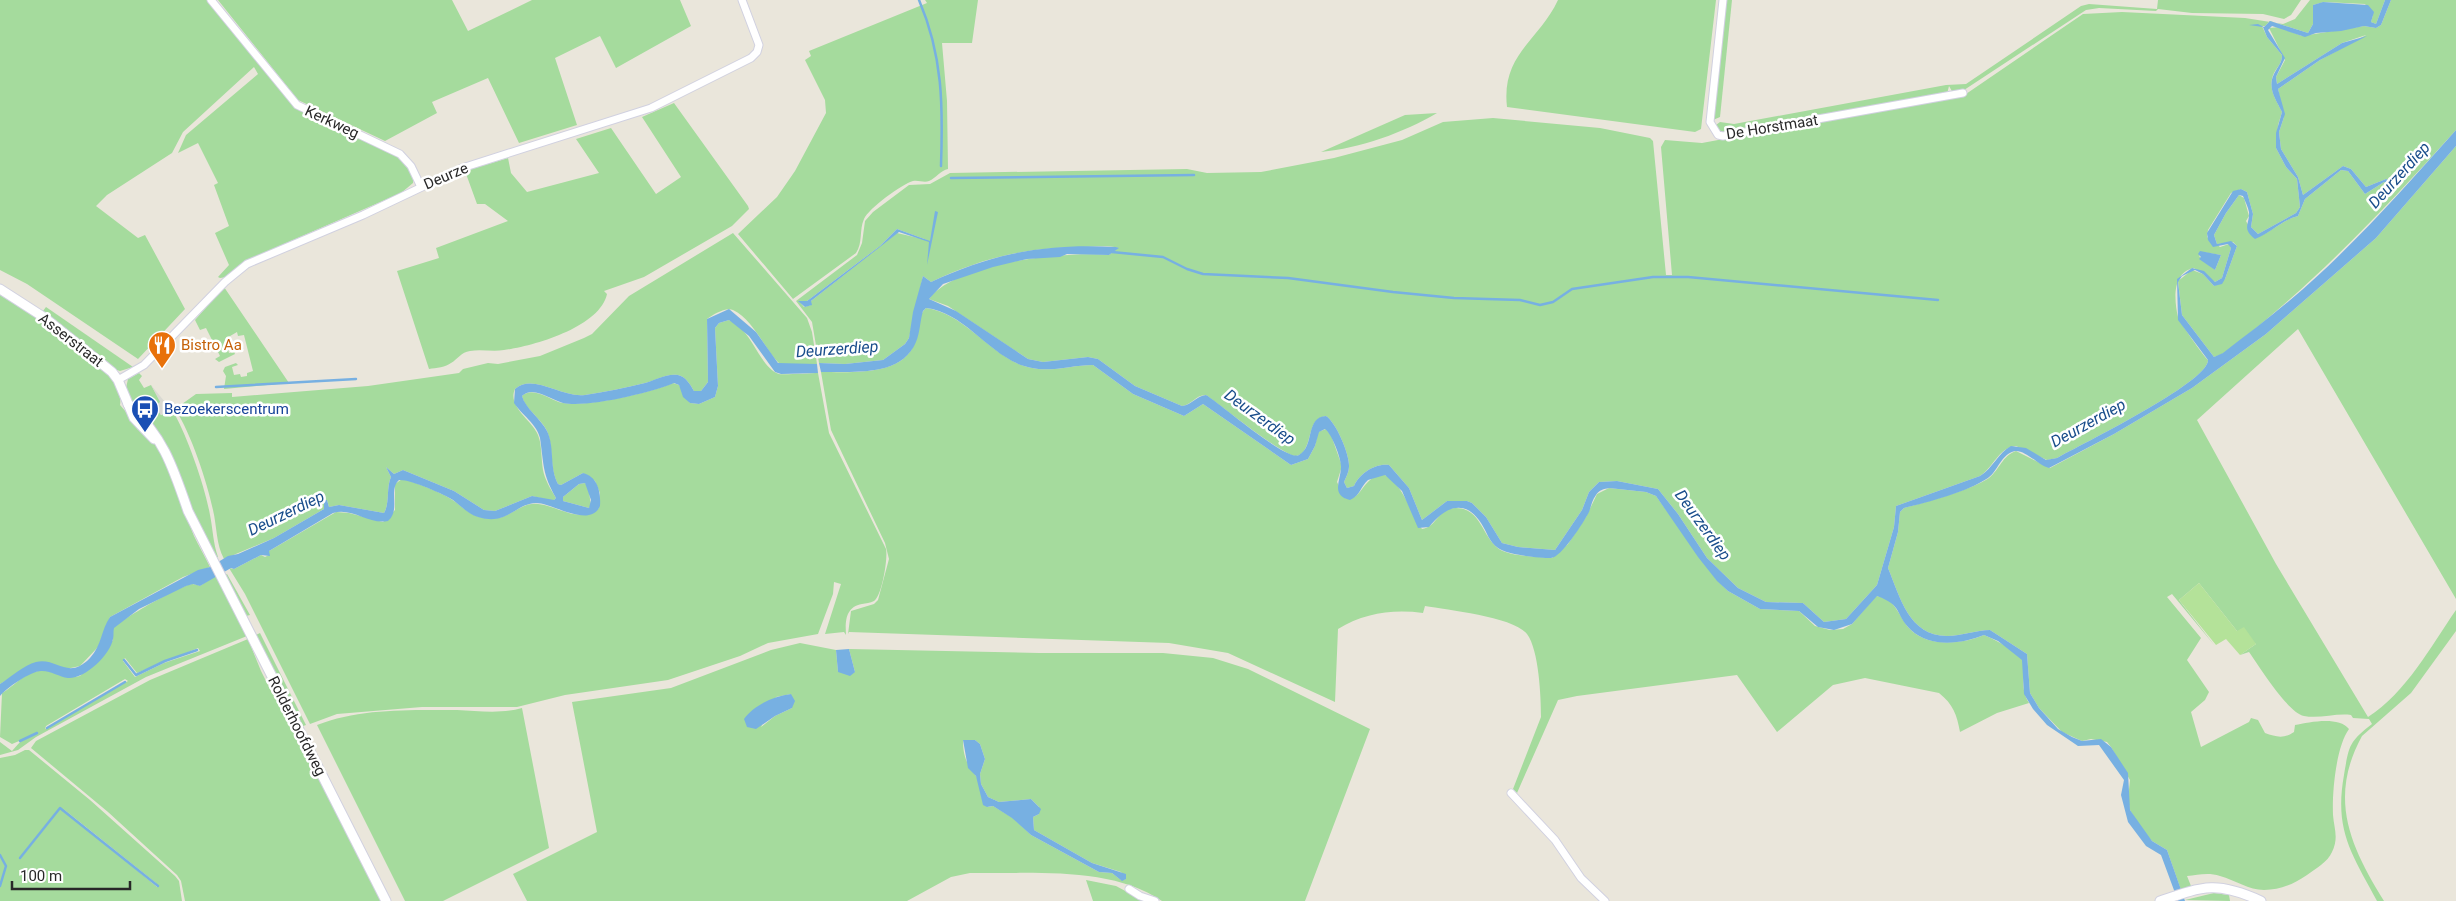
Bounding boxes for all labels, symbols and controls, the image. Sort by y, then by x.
street label: Kerkweg [302,102,362,142]
street label: De Horstmaat [1725,111,1819,143]
water label: Deurzerdiep [2364,138,2434,212]
street label: Deurze [421,159,471,193]
street label: Asserstraat [35,309,107,371]
restaurant icon: Bistro Aa [147,330,177,369]
place label: Bistro Aa [181,336,242,354]
water label: Deurzerdiep [795,337,879,361]
water label: Deurzerdiep [1221,385,1299,449]
bus stop icon: Bezoekerscentrum [130,394,160,433]
water label: Deurzerdiep [2047,395,2129,451]
place label: Bezoekerscentrum [164,400,289,418]
water label: Deurzerdiep [245,486,327,540]
water label: Deurzerdiep [1671,486,1735,564]
street label: Rolderhoofdweg [264,673,330,779]
scale bar [12,858,130,890]
text: 100 m [20,867,62,885]

